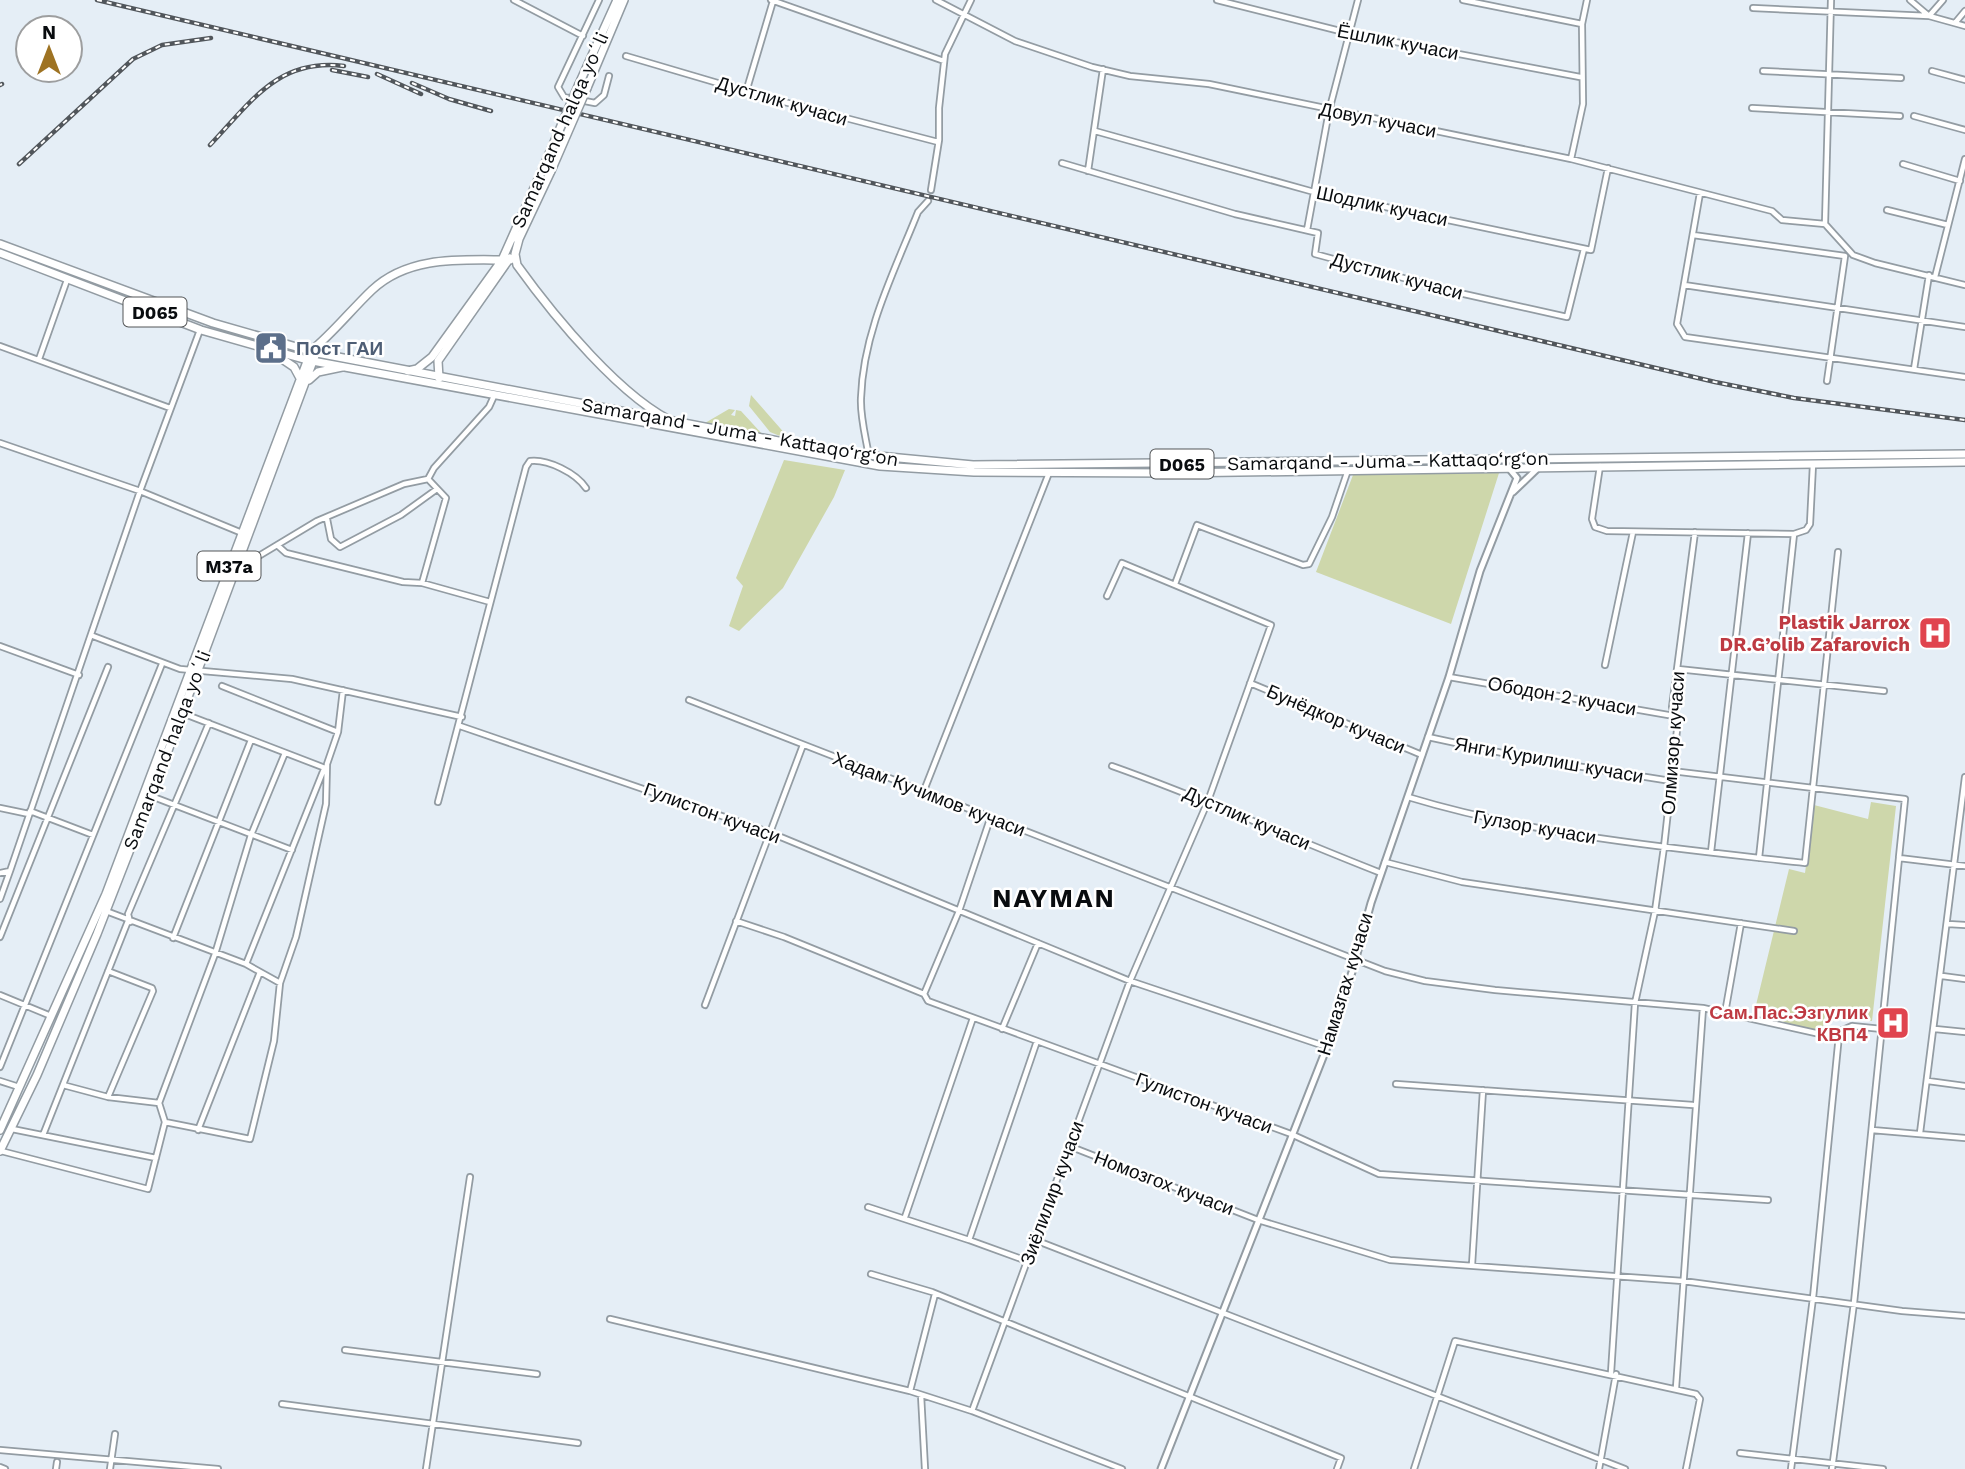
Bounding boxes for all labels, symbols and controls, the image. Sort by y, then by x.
north arrow [14,14,84,84]
street label: Ёшлик кучаси [1335,19,1461,65]
text: N [42,21,56,44]
street label: Samarqand halqa yoʻli [506,29,614,231]
street label: Дустлик кучаси [714,71,850,131]
street label: Довул кучаси [1318,97,1438,143]
street label: Шодлик кучаси [1314,181,1450,231]
street label: Дустлик кучаси [1329,247,1465,305]
road number: D065 [124,298,186,326]
public building icon: Пост ГАИ [252,329,290,367]
place label: Пост ГАИ [296,337,383,360]
street label: Samarqand - Juma - Kattaqo‘rg‘on [580,393,900,471]
street label: Samarqand - Juma - Kattaqo‘rg‘on [1227,447,1549,475]
road number: D065 [1150,450,1214,478]
road number: M37a [198,552,260,580]
place label: Plastik Jarrox DR.G’olib Zafarovich [1720,611,1911,656]
hospital icon: Plastik Jarrox DR.G’olib Zafarovich [1916,614,1954,652]
street label: Samarqand halqa yoʻli [118,647,216,853]
street label: Олмизор кучаси [1657,670,1689,816]
street label: Ободон 2 кучаси [1486,672,1638,720]
street label: Бунёдкор кучаси [1263,679,1409,759]
street label: Янги Курилиш кучаси [1453,732,1645,788]
street label: Хадам Кучимов кучаси [830,747,1028,841]
street label: Гулистон кучаси [640,778,784,848]
street label: Дустлик кучаси [1180,781,1314,855]
street label: Гулзор кучаси [1472,805,1598,849]
district label: NAYMAN [992,883,1116,913]
street label: Намазгах кучаси [1312,910,1378,1058]
place label: Сам.Пас.Эзгулик КВП4 [1709,1001,1868,1046]
hospital icon: Сам.Пас.Эзгулик КВП4 [1874,1004,1912,1042]
street label: Гулистон кучаси [1132,1068,1276,1138]
street label: Зиёлилир кучаси [1015,1118,1089,1268]
street label: Номозгох кучаси [1091,1146,1237,1220]

